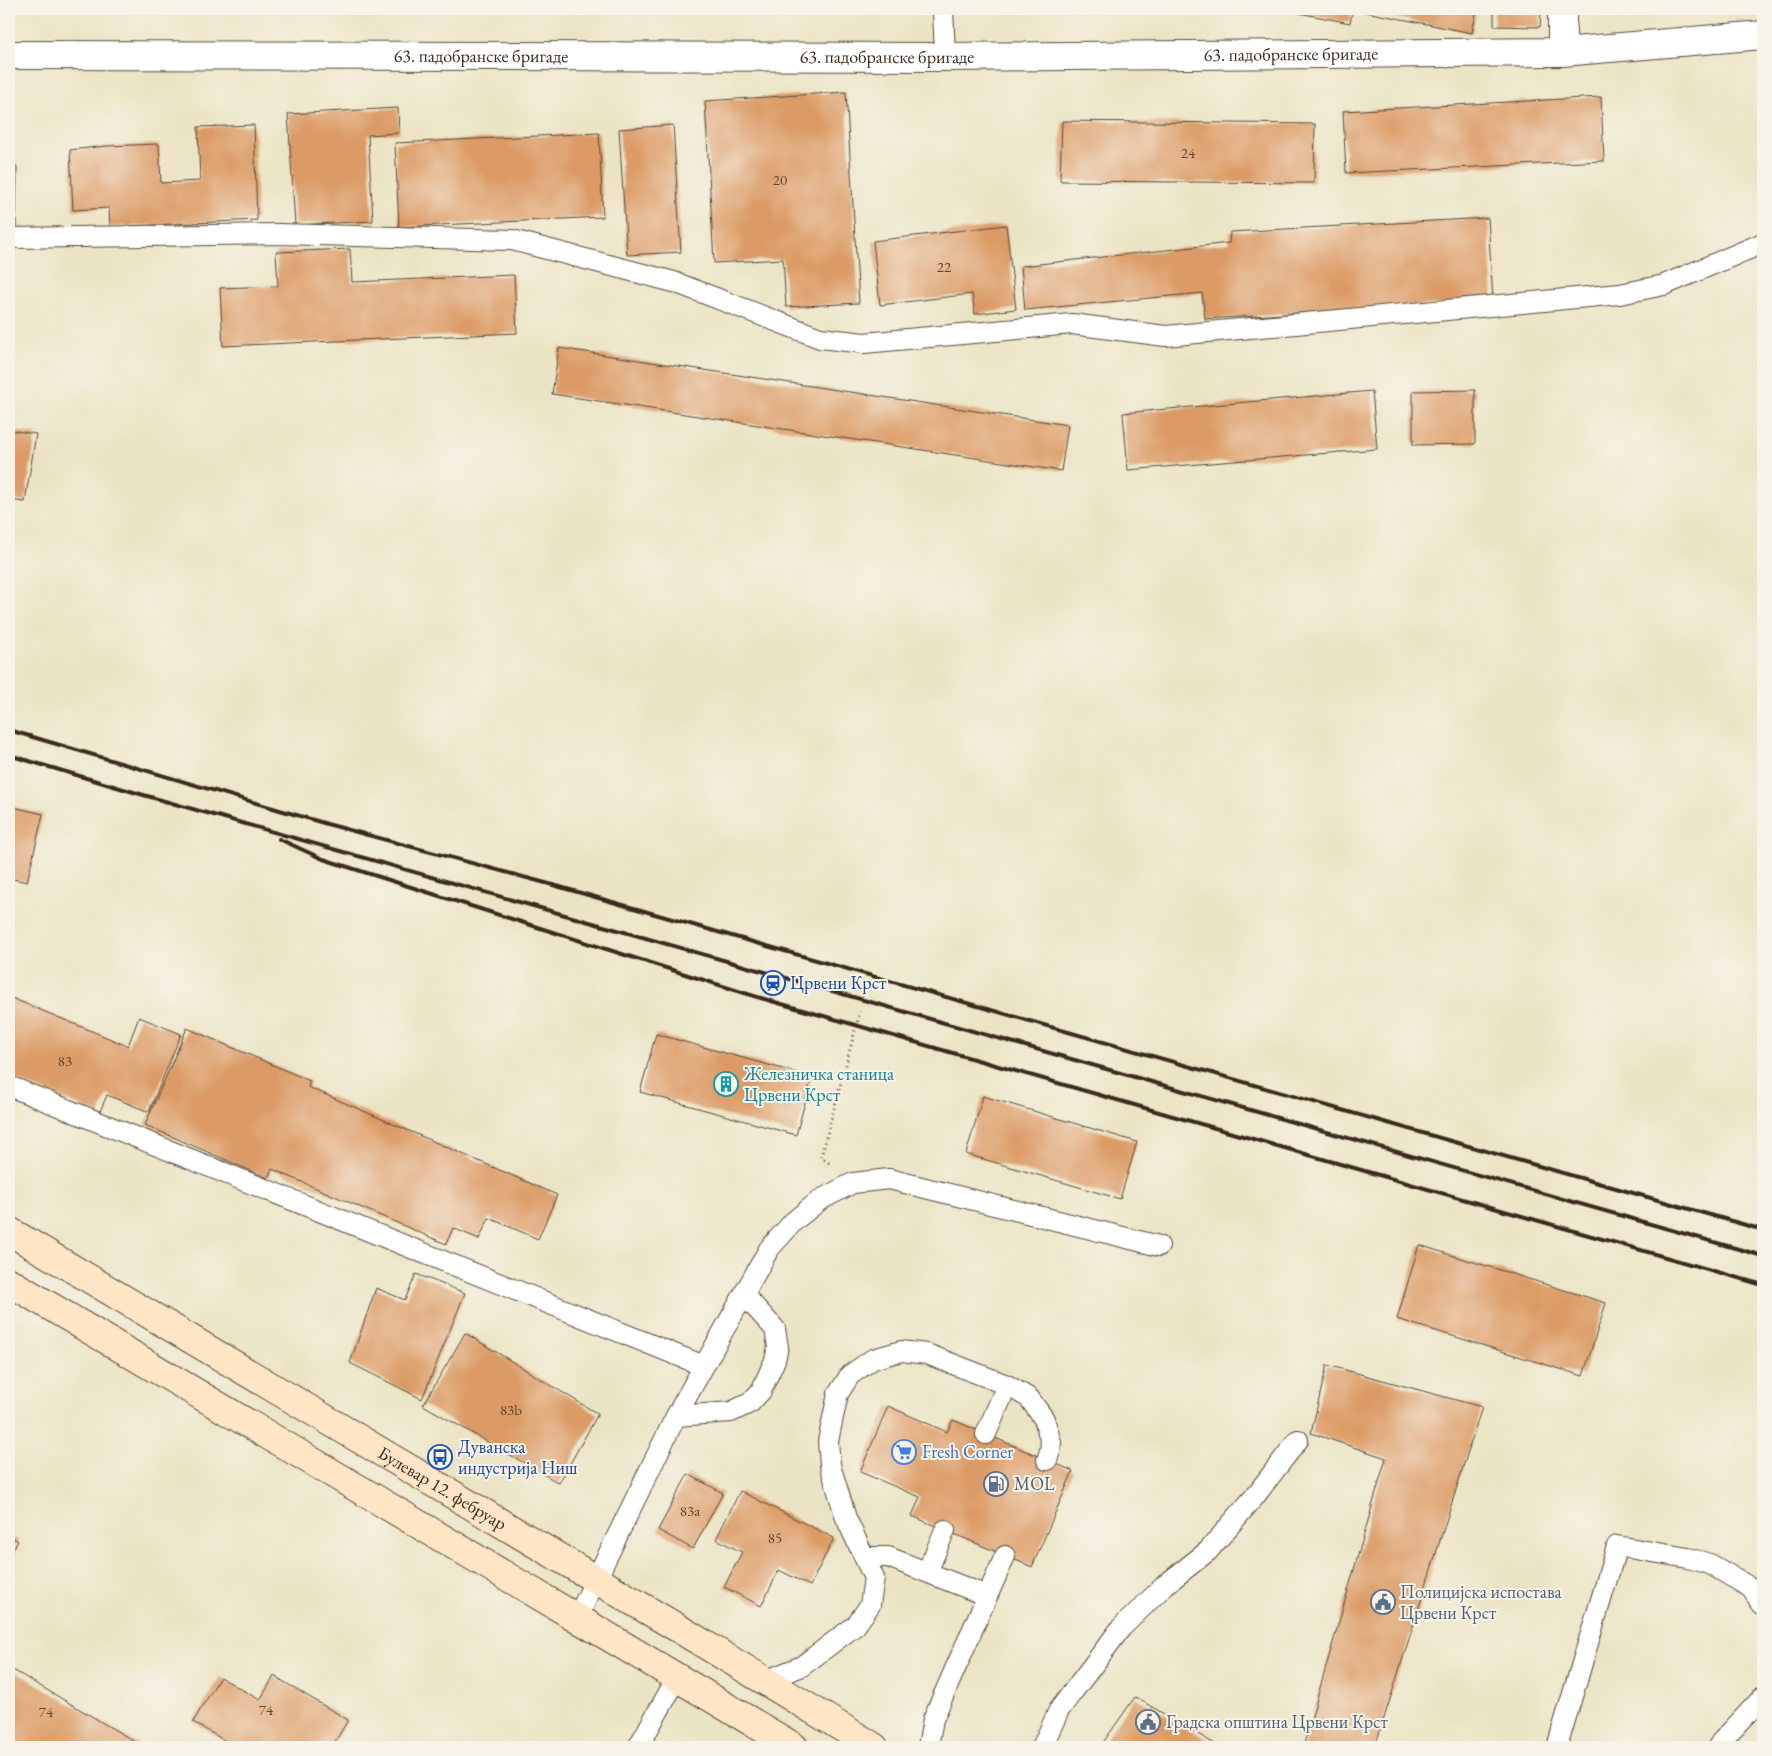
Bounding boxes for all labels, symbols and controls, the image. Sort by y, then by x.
street label: 63. падобранске бригаде [1204,41,1378,66]
street label: 63. падобранске бригаде [394,44,568,67]
street label: 63. падобранске бригаде [800,45,974,68]
house number: 24 [1181,143,1196,162]
house number: 20 [773,170,787,189]
house number: 22 [937,257,952,276]
station icon: Црвени Крст [760,970,786,996]
place label: Црвени Крст [790,971,887,994]
house number: 83 [58,1051,72,1070]
place label: Железничка станица Црвени Крст [743,1062,895,1106]
building icon: Железничка станица Црвени Крст [713,1071,739,1097]
house number: 83b [500,1400,522,1419]
place label: Дуванска индустрија Ниш [458,1435,578,1479]
supermarket icon: Fresh Corner [891,1439,917,1465]
place label: Fresh Corner [922,1440,1013,1463]
street label: Булевар 12. фебруар [374,1441,511,1535]
bus stop icon: Дуванска индустрија Ниш [427,1444,453,1470]
fuel station icon: MOL [983,1471,1009,1497]
place label: MOL [1014,1472,1055,1495]
house number: 83a [680,1501,700,1520]
house number: 85 [768,1528,782,1547]
place label: Полицијска испостава Црвени Крст [1400,1580,1563,1624]
public building icon: Полицијска испостава Црвени Крст [1370,1589,1396,1615]
house number: 74 [259,1700,274,1719]
house number: 74 [39,1702,54,1721]
public building icon: Градска општина Црвени Крст [1135,1709,1161,1735]
place label: Градска општина Црвени Крст [1166,1710,1389,1733]

